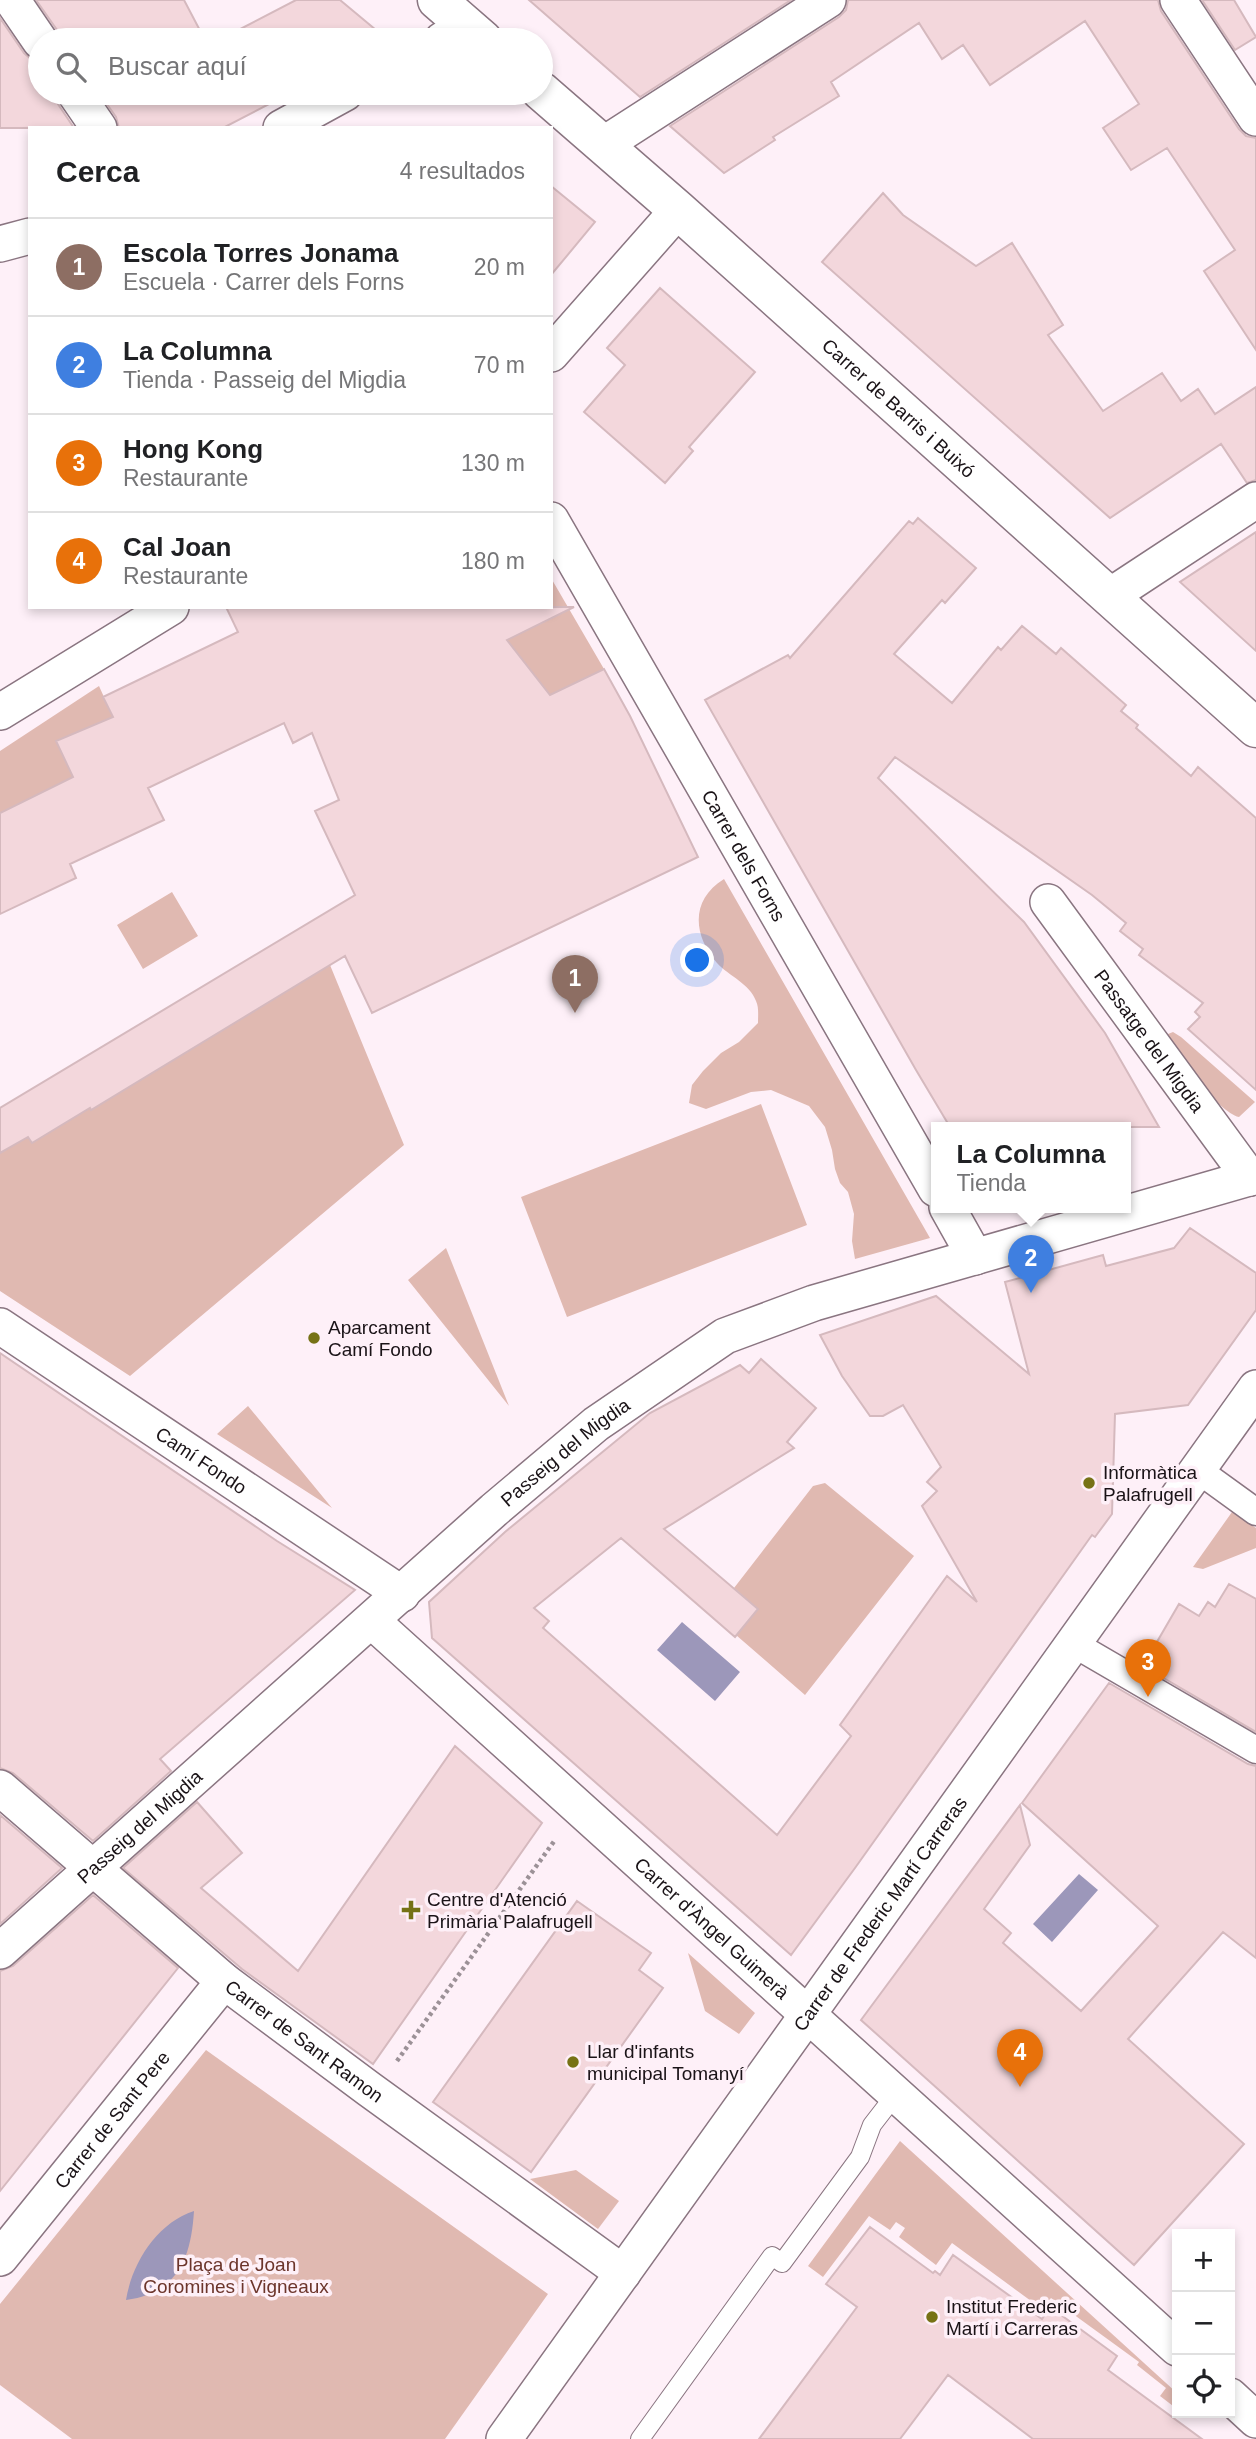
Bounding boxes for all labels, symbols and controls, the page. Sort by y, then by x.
search box [28,28,553,105]
icon: search [52,48,90,86]
text: Buscar aquí [108,51,247,81]
text: Cerca [56,155,139,188]
text: 4 resultados [400,158,525,184]
text: Escola Torres Jonama [123,238,399,268]
text: 1 [73,254,85,280]
text: 20 m [474,254,525,280]
text: Escuela · Carrer dels Forns [123,269,404,295]
street label: Carrer de Barris i Buixó [818,335,979,482]
text: La Columna [123,336,272,366]
text: 2 [73,352,85,378]
text: 70 m [474,352,525,378]
text: Tienda · Passeig del Migdia [123,367,406,393]
text: Hong Kong [123,434,263,464]
text: 3 [73,450,85,476]
text: 130 m [461,450,525,476]
text: Restaurante [123,465,248,491]
text: Cal Joan [123,532,231,562]
text: 4 [73,548,85,574]
text: 180 m [461,548,525,574]
text: Restaurante [123,563,248,589]
street label: Carrer dels Forns [698,786,790,925]
your location [680,943,714,977]
pin: 1 [552,955,598,1013]
street label: Passatge del Migdia [1090,966,1208,1117]
popup [931,1122,1131,1213]
text: La Columna [957,1139,1105,1169]
text: Tienda [957,1170,1026,1196]
pin: 2 [1008,1235,1054,1293]
place label: Aparcament Camí Fondo [328,1317,433,1360]
marker: Aparcament Camí Fondo [306,1330,322,1346]
street label: Passeig del Migdia [497,1394,634,1511]
street label: Camí Fondo [152,1423,250,1498]
place label: Informàtica Palafrugell [1103,1462,1197,1505]
marker: Informàtica Palafrugell [1081,1475,1097,1491]
pin: 3 [1125,1639,1171,1697]
street label: Passeig del Migdia [73,1766,207,1888]
street label: Carrer de Frederic Martí Carreras [789,1793,971,2035]
street label: Carrer d'Àngel Guimerà [630,1853,793,2004]
place label: Centre d'Atenció Primària Palafrugell [427,1889,593,1932]
marker: Centre d'Atenció Primària Palafrugell [401,1900,421,1920]
street label: Carrer de Sant Ramon [221,1976,387,2107]
pin: 4 [997,2029,1043,2087]
place label: Llar d'infants municipal Tomanyí [587,2041,745,2084]
street label: Carrer de Sant Pere [51,2047,174,2193]
marker: Llar d'infants municipal Tomanyí [565,2054,581,2070]
map controls [1172,2229,1235,2418]
button: + [1172,2229,1235,2292]
park label: Plaça de Joan Coromines i Vigneaux [143,2254,329,2297]
button: − [1172,2292,1235,2355]
place label: Institut Frederic Martí i Carreras [946,2296,1078,2339]
marker: Institut Frederic Martí i Carreras [924,2309,940,2325]
button: locate [1172,2355,1235,2418]

